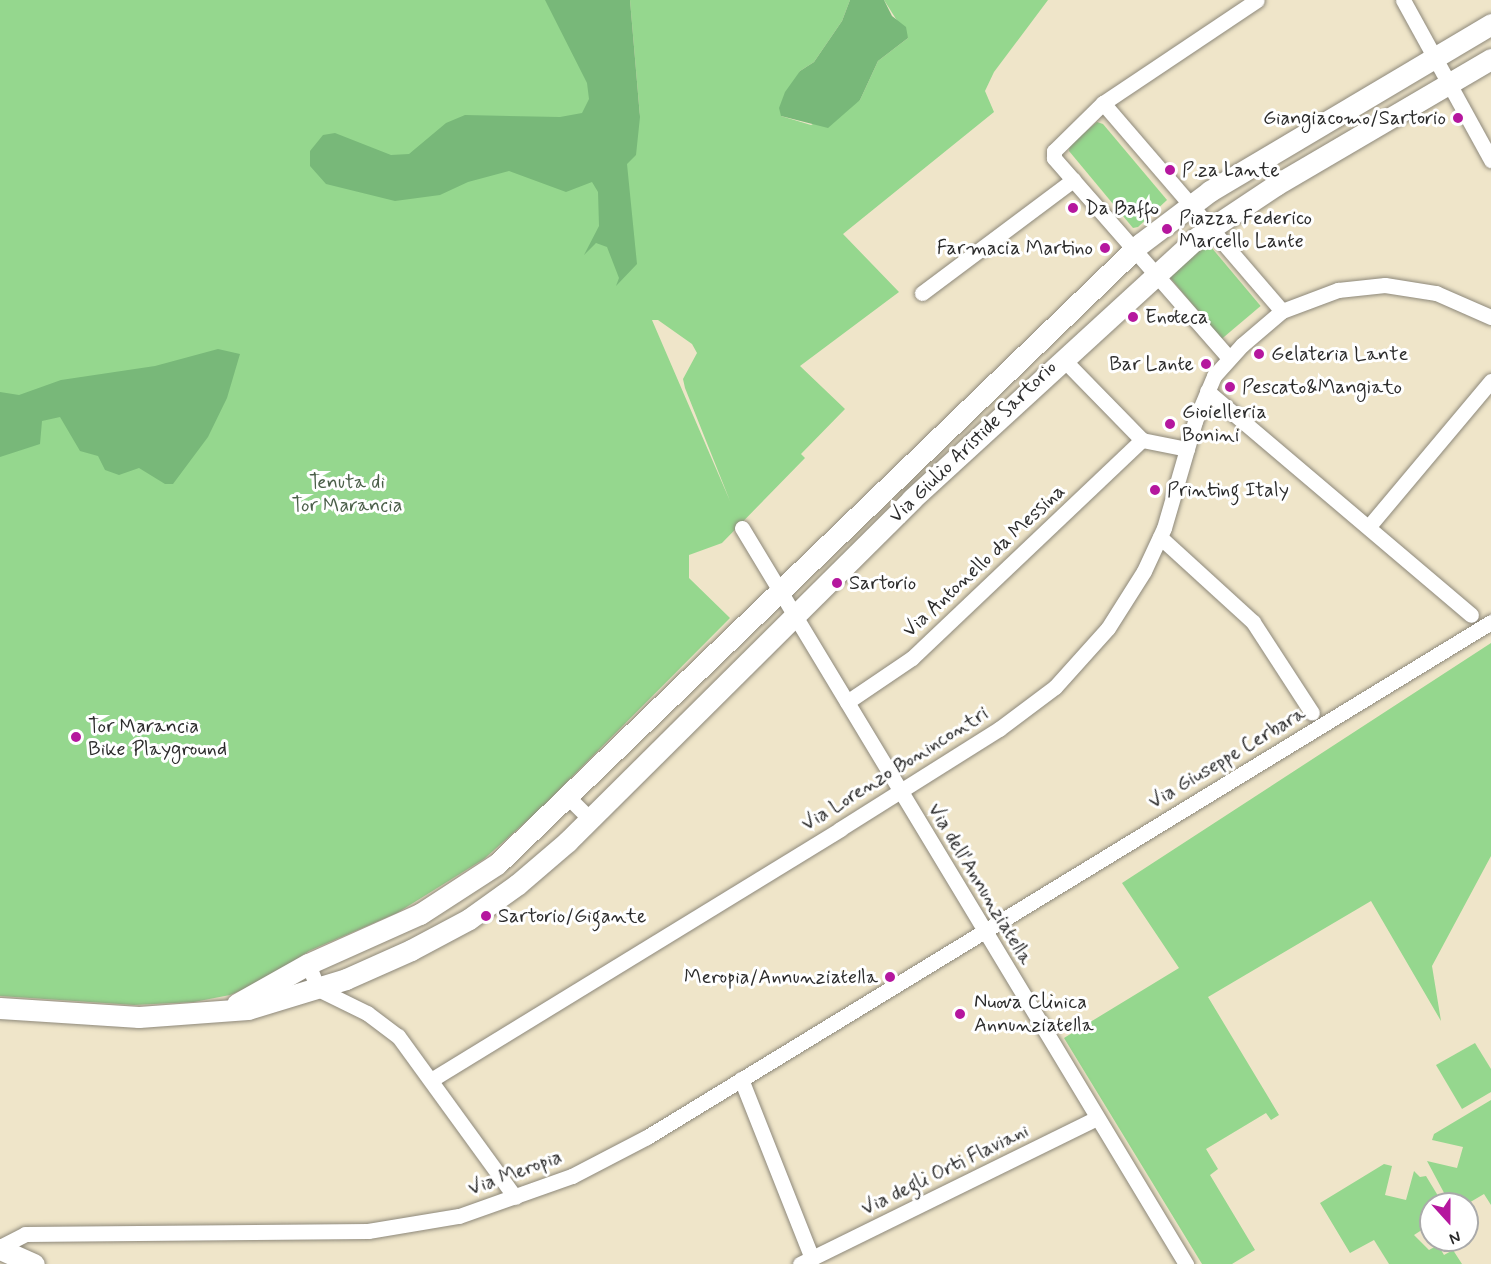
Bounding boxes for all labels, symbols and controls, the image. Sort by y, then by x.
place label: Giangiacomo/Sartorio [1263,106,1446,130]
marker: Giangiacomo/Sartorio [1451,111,1465,125]
place label: P.za Lante [1182,158,1276,182]
marker: P.za Lante [1163,163,1177,177]
place label: Da Baffo [1085,196,1161,220]
marker: Da Baffo [1066,201,1080,215]
place label: Piazza Federico Marcello Lante [1179,206,1312,253]
marker: Piazza Federico Marcello Lante [1160,222,1174,236]
place label: Farmacia Martino [936,236,1093,260]
marker: Farmacia Martino [1098,241,1112,255]
place label: Enoteca [1145,305,1208,329]
marker: Enoteca [1126,310,1140,324]
place label: Gelateria Lante [1271,342,1406,366]
marker: Gelateria Lante [1252,347,1266,361]
place label: Bar Lante [1105,352,1194,376]
marker: Bar Lante [1199,357,1213,371]
street label: Via Giulio Aristide Sartorio [886,358,1060,526]
place label: Pescato&Mangiato [1242,375,1402,399]
marker: Pescato&Mangiato [1223,380,1237,394]
place label: Gioielleria Bonini [1182,400,1267,447]
marker: Gioielleria Bonini [1163,417,1177,431]
park label: Tenuta di Tor Marancia [289,471,405,518]
place label: Printing Italy [1167,478,1290,502]
street label: Via Antonello da Messina [897,479,1071,643]
marker: Printing Italy [1148,483,1162,497]
place label: Sartorio [849,571,916,595]
marker: Sartorio [830,576,844,590]
street label: Via Giuseppe Cerbara [1144,701,1310,815]
street label: Via Lorenzo Bonincontri [800,703,990,835]
place label: Tor Marancia Bike Playground [88,714,221,761]
marker: Tor Marancia Bike Playground [69,730,83,744]
street label: Via dell'Annunziatella [922,799,1038,969]
place label: Sartorio/Gigante [498,904,646,928]
marker: Sartorio/Gigante [479,909,493,923]
place label: Meropia/Annunziatella [684,965,878,989]
marker: Meropia/Annunziatella [883,970,897,984]
place label: Nuova Clinica Annunziatella [974,990,1094,1037]
marker: Nuova Clinica Annunziatella [951,1005,969,1023]
street label: Via degli Orti Flaviani [857,1119,1033,1221]
street label: Via Meropia [465,1145,565,1201]
north arrow [1419,1192,1479,1252]
text: N [1446,1226,1464,1249]

